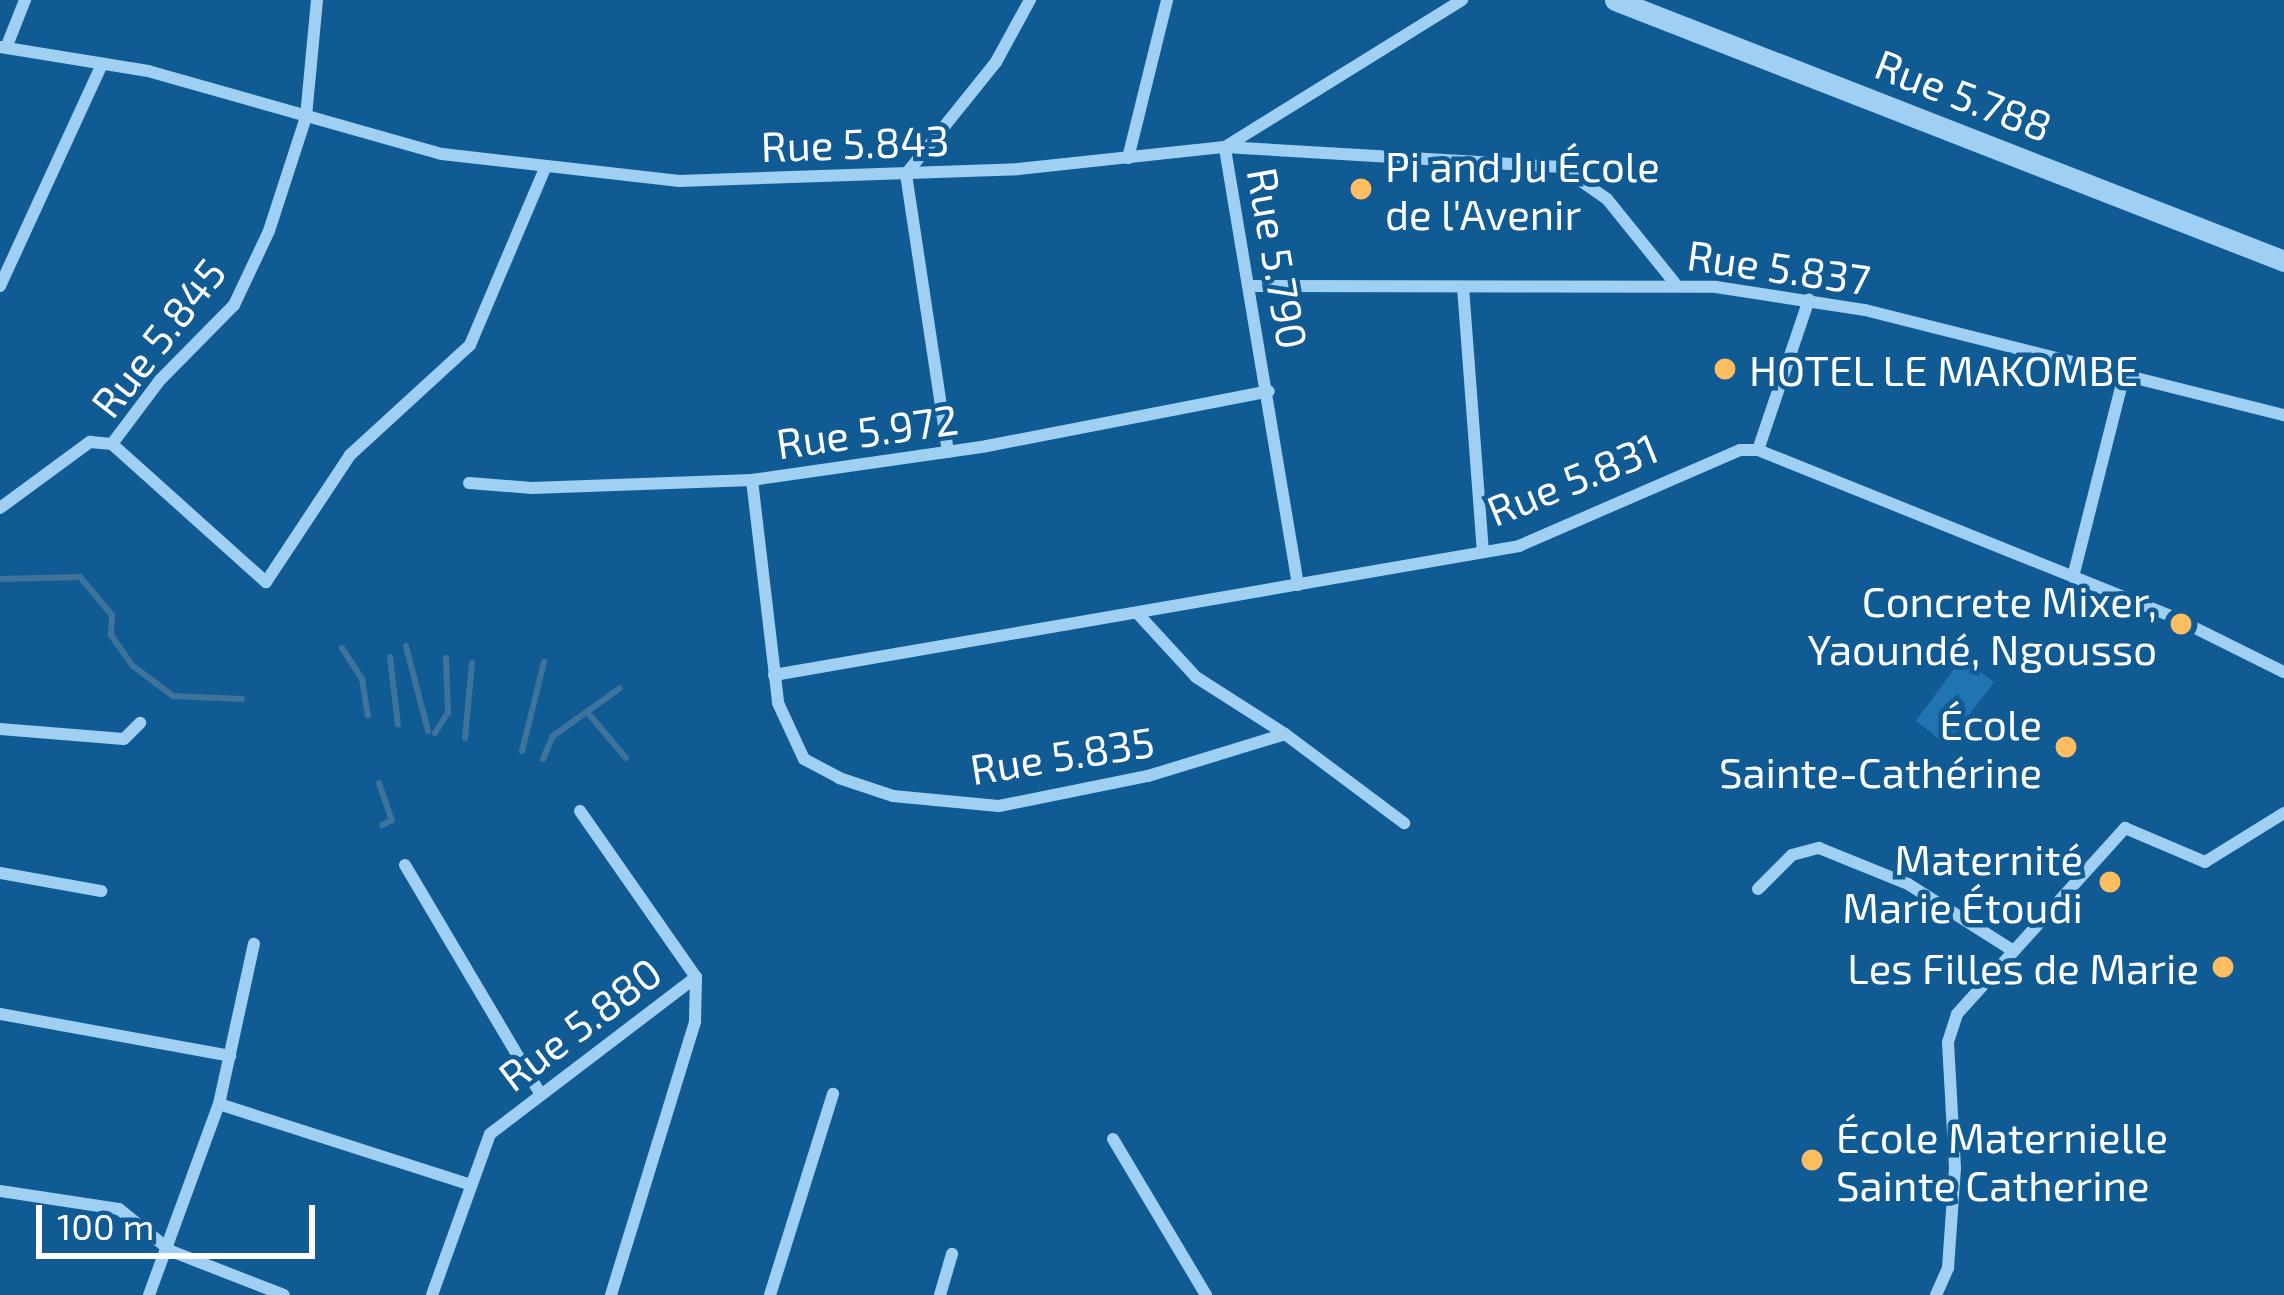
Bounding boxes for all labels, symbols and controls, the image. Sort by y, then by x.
street label: Rue 5.788 [1869,37,2059,151]
street label: Rue 5.843 [760,114,950,170]
place label: Pi and Ju École de l'Avenir [1385,140,1661,238]
street label: Rue 5.790 [1238,163,1320,353]
marker: Pi and Ju École de l'Avenir [1348,176,1374,202]
street label: Rue 5.837 [1684,228,1874,304]
street label: Rue 5.845 [79,247,235,427]
place label: HOTEL LE MAKOMBE [1749,344,2139,394]
marker: HOTEL LE MAKOMBE [1712,356,1738,382]
street label: Rue 5.972 [773,392,961,468]
street label: Rue 5.831 [1479,421,1665,535]
place label: Concrete Mixer, Yaoundé, Ngousso [1807,575,2157,674]
marker: Concrete Mixer, Yaoundé, Ngousso [2168,611,2194,637]
place label: École Sainte-Cathérine [1719,698,2042,796]
street label: Rue 5.835 [967,715,1157,793]
marker: École Sainte-Cathérine [2053,734,2079,760]
place label: Maternité Marie Étoudi [1842,833,2083,932]
marker: Maternité Marie Étoudi [2094,866,2126,898]
place label: Les Filles de Marie [1847,942,2199,992]
street label: Rue 5.880 [488,946,670,1100]
marker: Les Filles de Marie [2210,954,2236,980]
place label: École Maternielle Sainte Catherine [1836,1111,2168,1210]
marker: École Maternielle Sainte Catherine [1799,1147,1825,1173]
scale bar [42,1181,321,1255]
text: 100 m [57,1204,154,1247]

